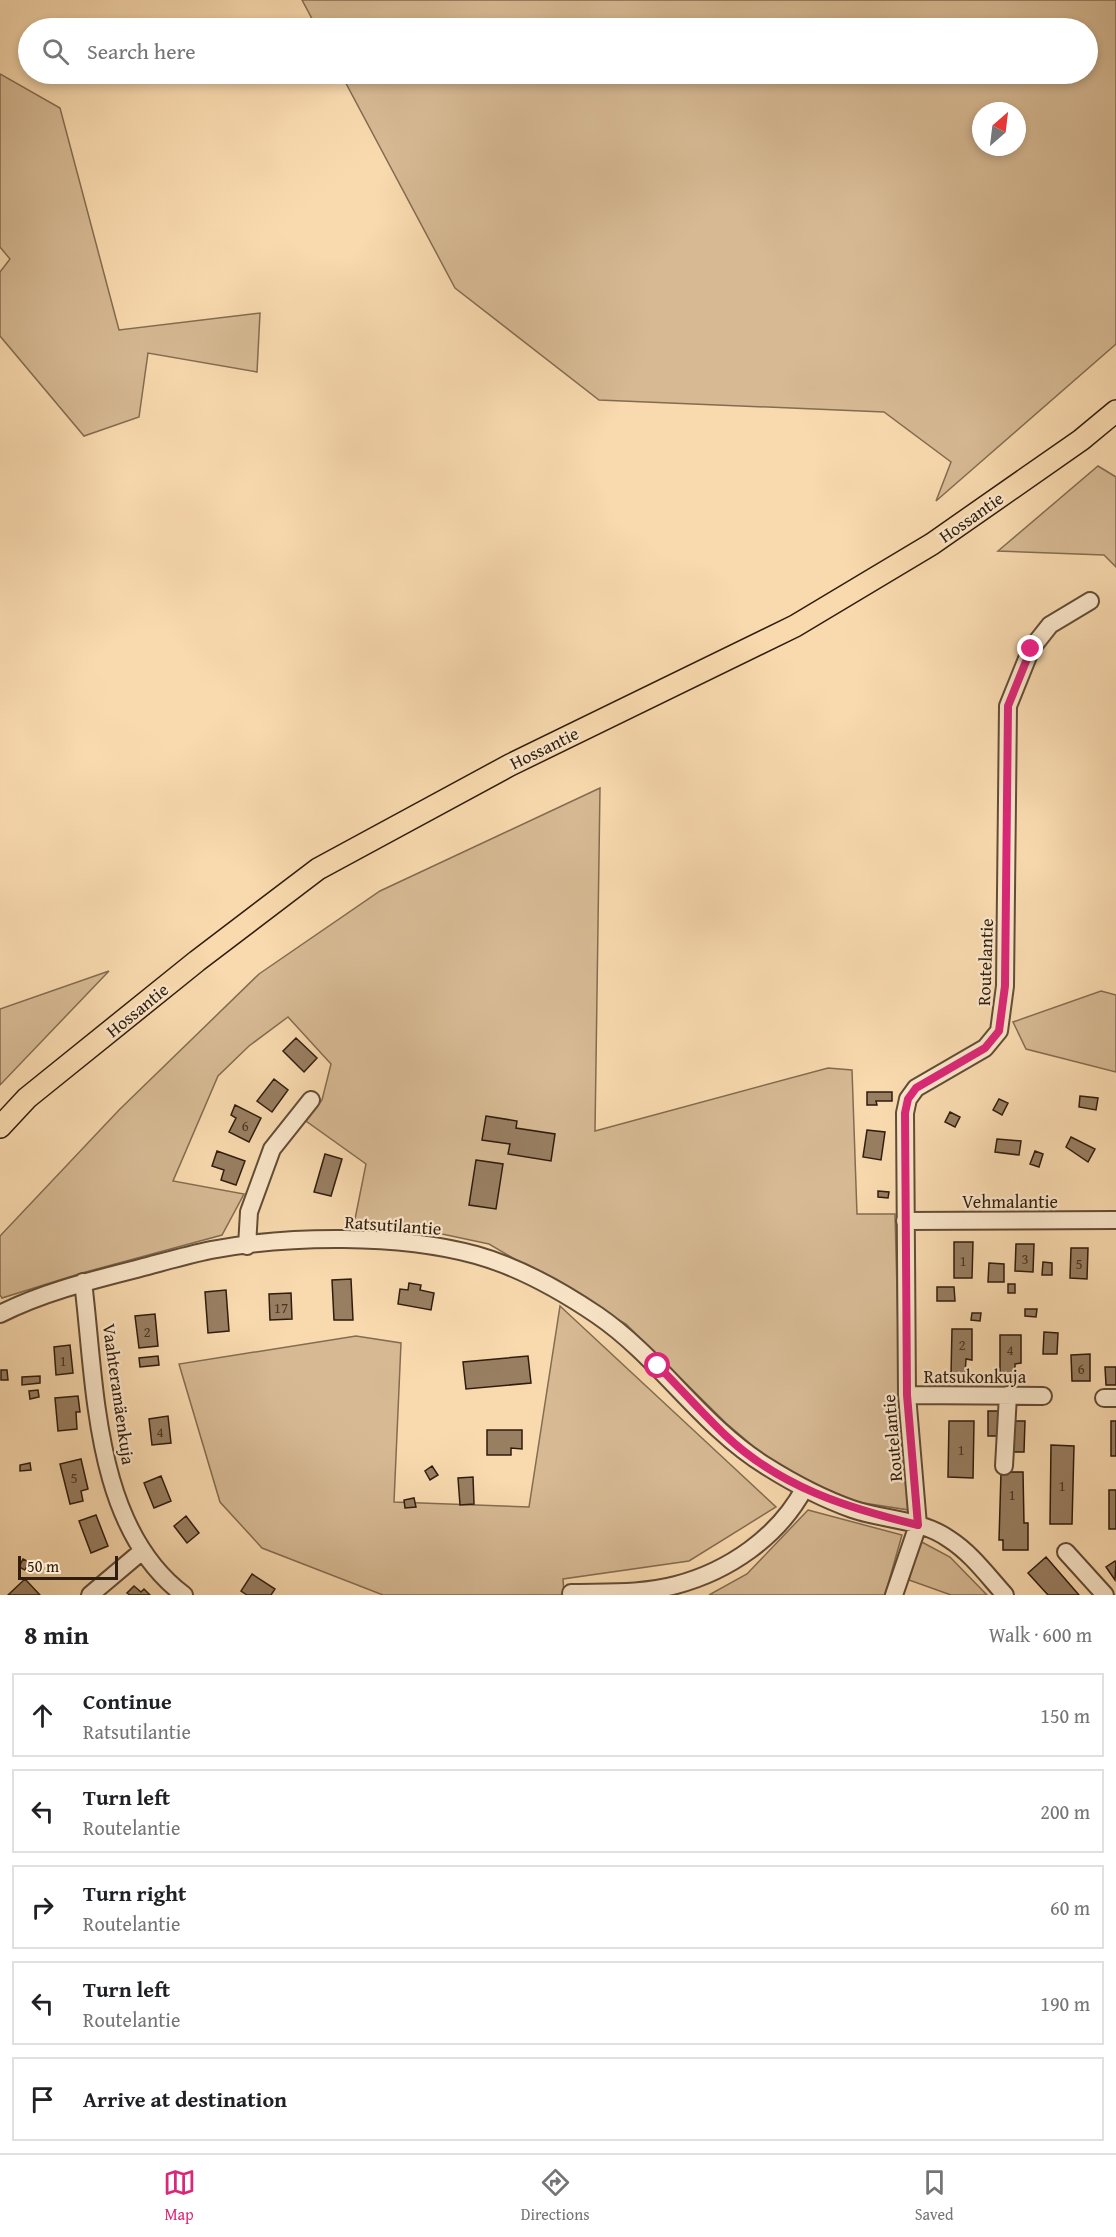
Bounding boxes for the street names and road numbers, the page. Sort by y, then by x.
street label: Hossantie [933,485,1009,549]
street label: Hossantie [505,720,583,776]
street label: Routelantie [970,918,1000,1006]
street label: Hossantie [100,976,174,1044]
street label: Vehmalantie [962,1188,1058,1215]
street label: Ratsutilantie [344,1208,442,1242]
street label: Vaahteramäenkuja [96,1322,142,1467]
street label: Ratsukonkuja [924,1363,1027,1390]
street label: Routelantie [875,1393,909,1483]

